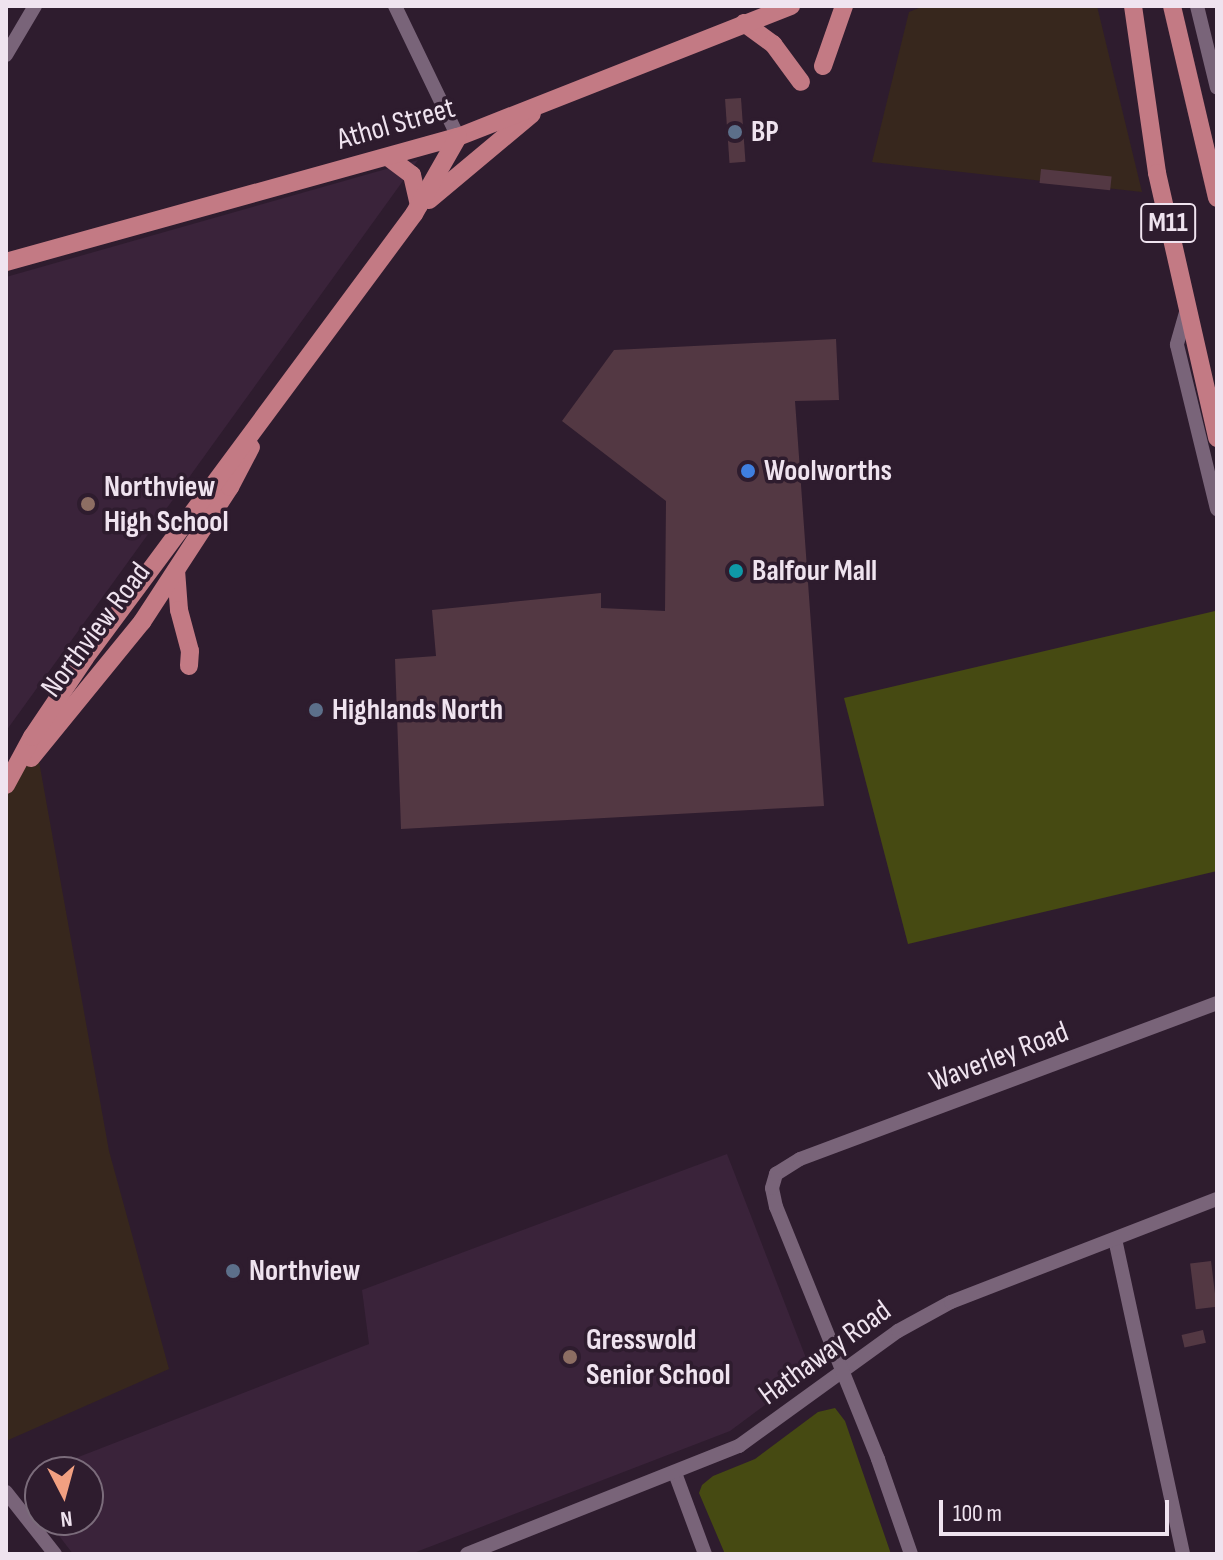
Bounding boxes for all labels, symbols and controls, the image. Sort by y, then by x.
street label: Athol Street [333,90,459,158]
place label: BP [751,114,779,150]
marker: BP [726,123,744,141]
road number: M11 [1140,199,1196,247]
place label: Woolworths [764,453,892,489]
marker: Woolworths [739,462,757,480]
place label: Northview High School [104,469,229,540]
marker: Northview High School [79,495,97,513]
place label: Balfour Mall [752,553,877,589]
street label: Northview Road [34,556,158,704]
marker: Balfour Mall [727,562,745,580]
place label: Highlands North [332,692,503,728]
marker: Highlands North [307,701,325,719]
street label: Waverley Road [924,1014,1074,1100]
place label: Northview [249,1253,360,1289]
marker: Northview [224,1262,242,1280]
street label: Hathaway Road [752,1293,898,1413]
place label: Gresswold Senior School [586,1322,731,1392]
marker: Gresswold Senior School [561,1348,579,1366]
north arrow [24,1456,104,1536]
scale bar [943,1484,1173,1534]
text: 100 m [953,1499,1002,1528]
text: N [59,1504,74,1532]

